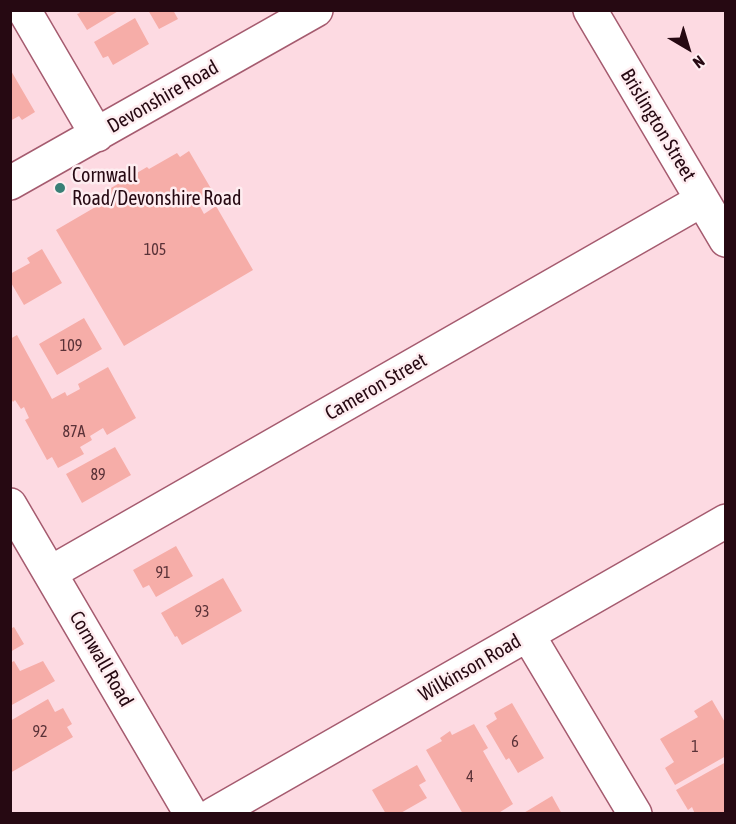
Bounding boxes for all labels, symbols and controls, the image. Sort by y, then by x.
north arrow [658,18,718,78]
text: N [690,52,708,72]
street label: Devonshire Road [103,55,223,139]
street label: Brislington Street [615,65,701,185]
place label: Cornwall Road/Devonshire Road [72,164,241,211]
marker: Cornwall Road/Devonshire Road [53,181,67,195]
house number: 105 [144,240,166,260]
house number: 109 [60,336,82,356]
street label: Cameron Street [321,348,431,426]
house number: 87A [63,422,85,442]
house number: 89 [90,465,106,485]
house number: 91 [155,563,171,583]
house number: 93 [194,602,210,622]
street label: Cornwall Road [64,607,138,711]
street label: Wilkinson Road [415,629,525,707]
house number: 92 [32,722,48,742]
house number: 6 [511,732,519,752]
house number: 1 [691,737,699,757]
house number: 4 [466,767,474,787]

